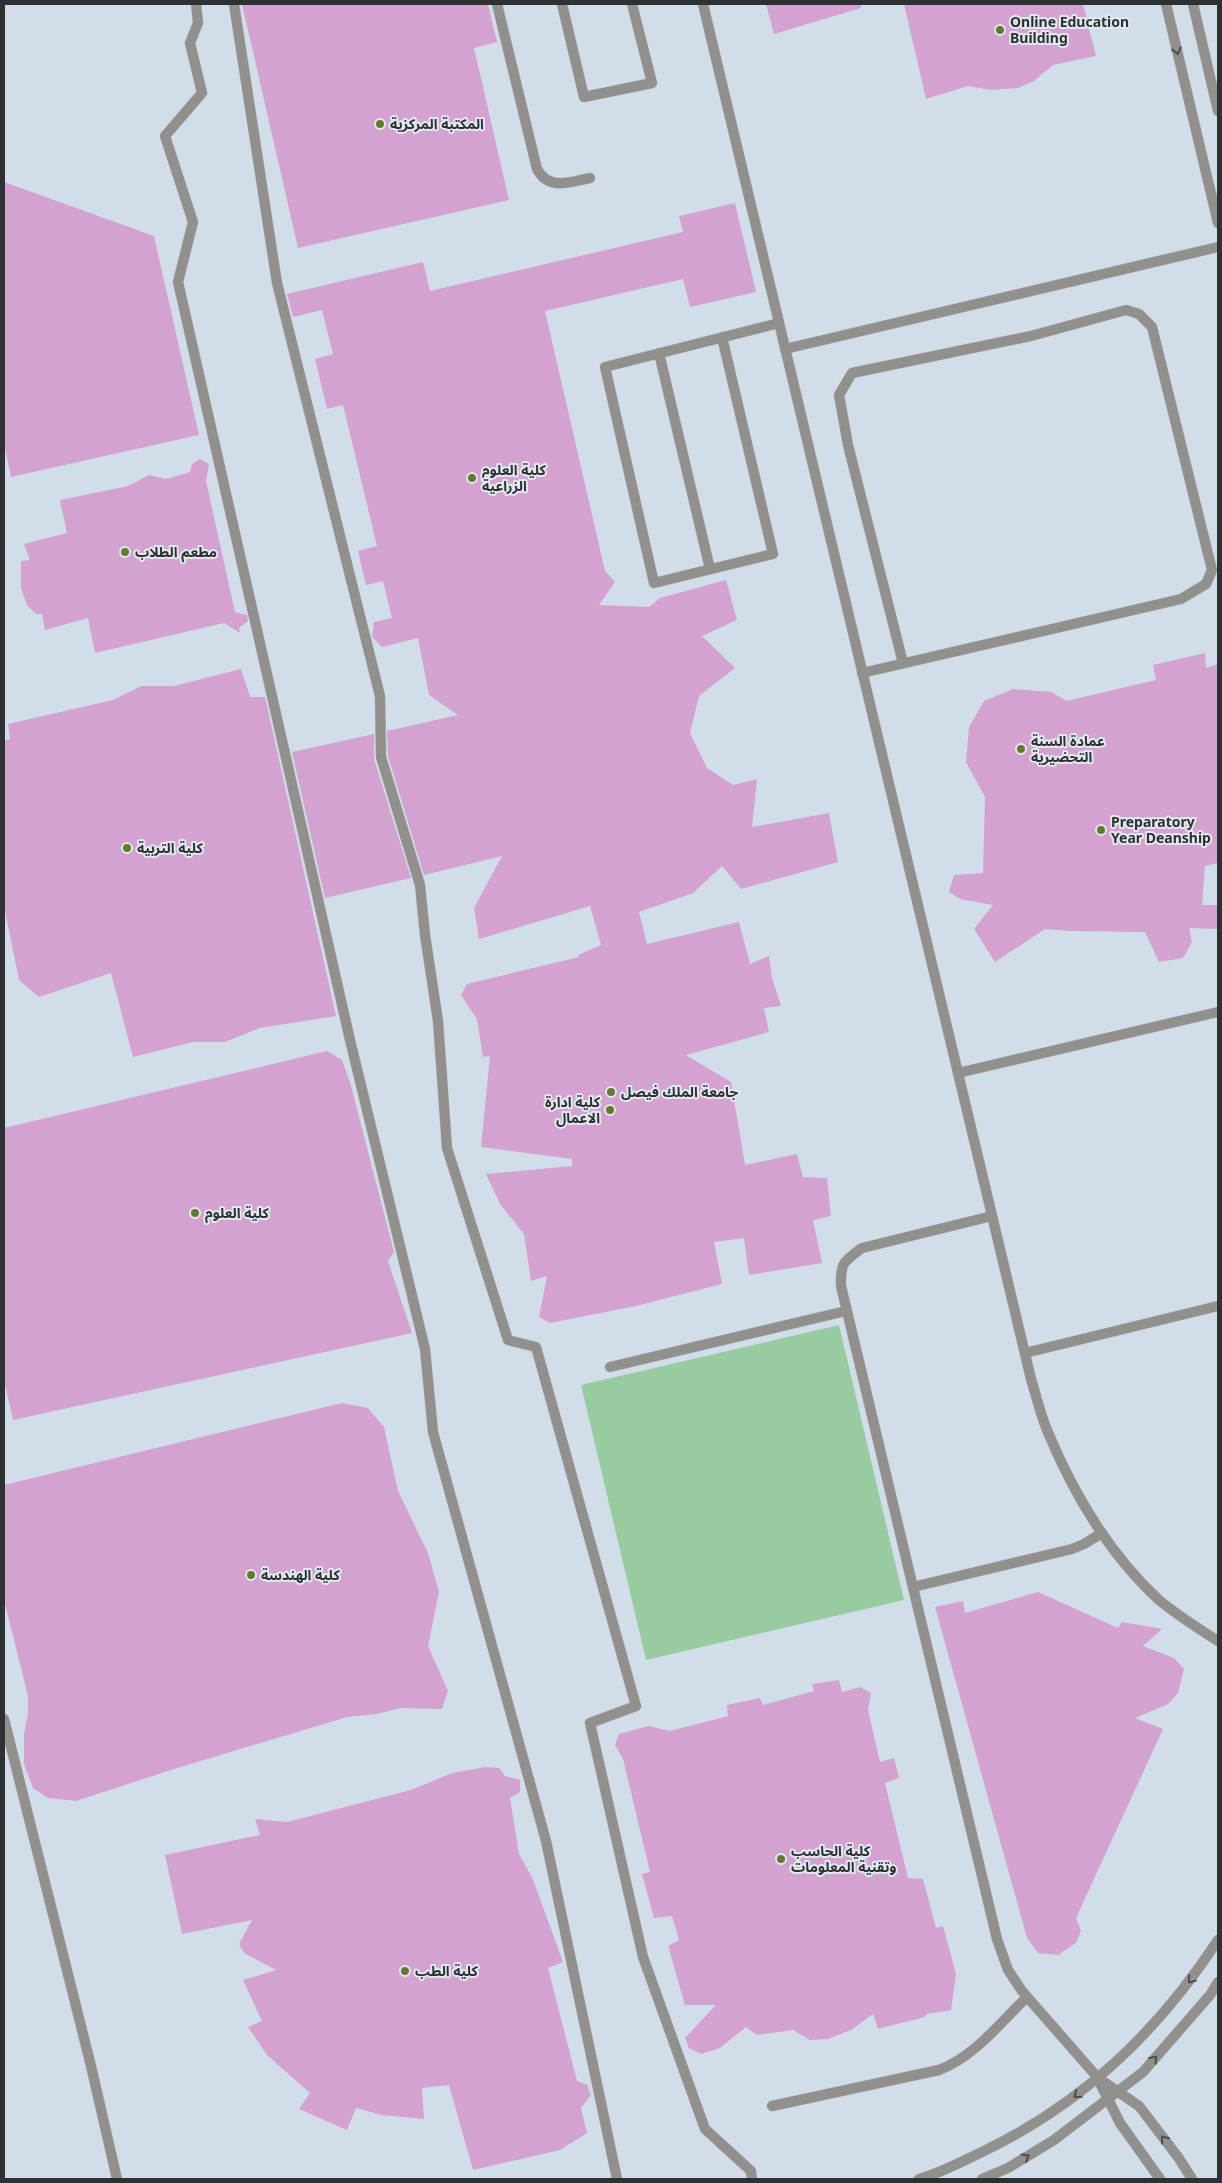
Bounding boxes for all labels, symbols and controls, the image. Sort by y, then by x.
place label: Online Education Building [1010,12,1129,47]
marker: Online Education Building [994,24,1006,36]
one-way arrow [1171,47,1182,56]
place label: المكتبة المركزية [390,114,484,133]
marker: المكتبة المركزية [374,118,386,130]
place label: كلية العلوم الزراعية [482,460,546,495]
marker: كلية العلوم الزراعية [466,472,478,484]
place label: مطعم الطلاب [135,542,217,563]
marker: مطعم الطلاب [119,546,131,558]
place label: عمادة السنة التحضيرية [1031,731,1105,766]
marker: عمادة السنة التحضيرية [1015,743,1027,755]
place label: Preparatory Year Deanship [1111,812,1211,847]
marker: Preparatory Year Deanship [1095,824,1107,836]
place label: كلية التربية [137,838,203,857]
marker: كلية التربية [121,842,133,854]
place label: جامعة الملك فيصل [621,1082,738,1101]
marker: جامعة الملك فيصل [605,1086,617,1098]
place label: كلية ادارة الاعمال [545,1092,601,1127]
marker: كلية ادارة الاعمال [604,1104,616,1116]
place label: كلية العلوم [205,1203,269,1224]
marker: كلية العلوم [189,1207,201,1219]
place label: كلية الهندسة [261,1565,340,1584]
marker: كلية الهندسة [245,1569,257,1581]
place label: كلية الحاسب وتقنية المعلومات [791,1841,896,1876]
marker: كلية الحاسب وتقنية المعلومات [775,1853,787,1865]
place label: كلية الطب [415,1961,479,1980]
marker: كلية الطب [399,1965,411,1977]
one-way arrow [1188,1974,1197,1984]
one-way arrow [1148,2055,1157,2064]
one-way arrow [1074,2090,1083,2098]
one-way arrow [1162,2136,1170,2145]
one-way arrow [1020,2154,1029,2164]

